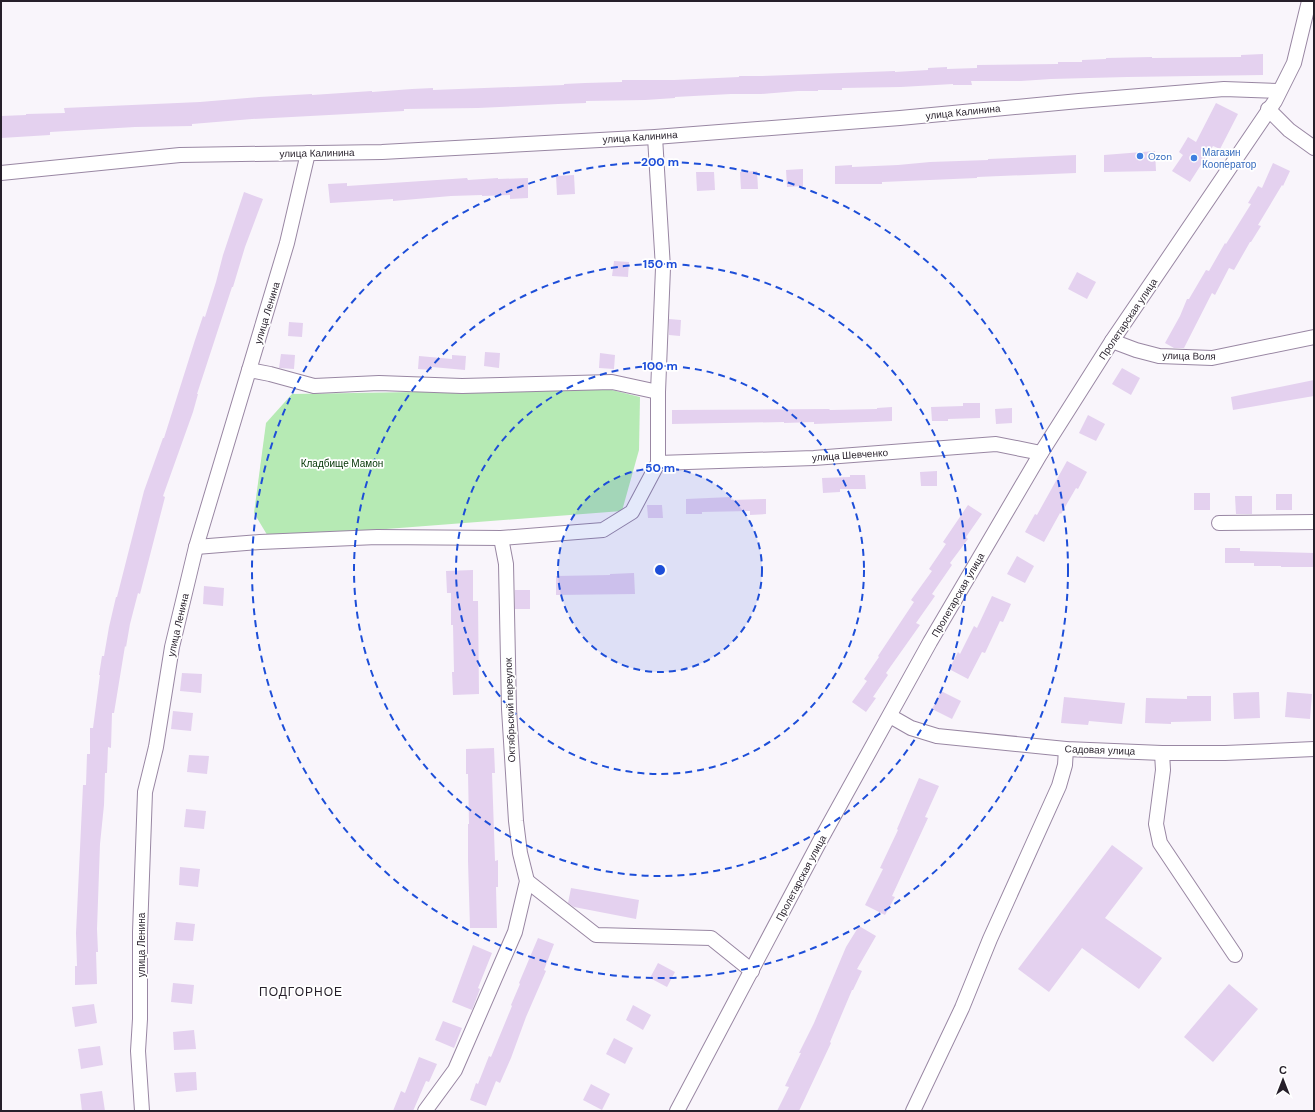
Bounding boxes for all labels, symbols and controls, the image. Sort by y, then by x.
street label: улица Калинина [925,102,1001,122]
street label: улица Калинина [602,128,678,146]
street label: улица Калинина [279,146,355,160]
place label: Магазин Кооператор [1202,146,1257,171]
place label: Ozon [1148,150,1172,163]
marker: Ozon [1135,151,1145,161]
marker: Магазин Кооператор [1189,153,1199,163]
text: 200 m [641,154,679,170]
text: 150 m [643,256,677,272]
street label: Пролетарская улица [1096,275,1160,362]
street label: улица Ленина [251,280,283,346]
street label: улица Воля [1162,349,1216,363]
text: 100 m [642,358,678,374]
street label: улица Шевченко [812,446,889,464]
park label: Кладбище Мамон [301,457,383,470]
text: 50 m [645,460,675,476]
street label: Пролетарская улица [929,550,988,640]
centre of rings [653,563,667,577]
street label: улица Ленина [164,592,192,658]
street label: Октябрьский переулок [502,657,518,763]
street label: Садовая улица [1064,742,1136,758]
street label: Пролетарская улица [773,832,829,923]
street label: улица Ленина [135,912,148,977]
district label: ПОДГОРНОЕ [259,984,343,1000]
north arrow [1263,1060,1303,1100]
text: С [1279,1063,1287,1077]

